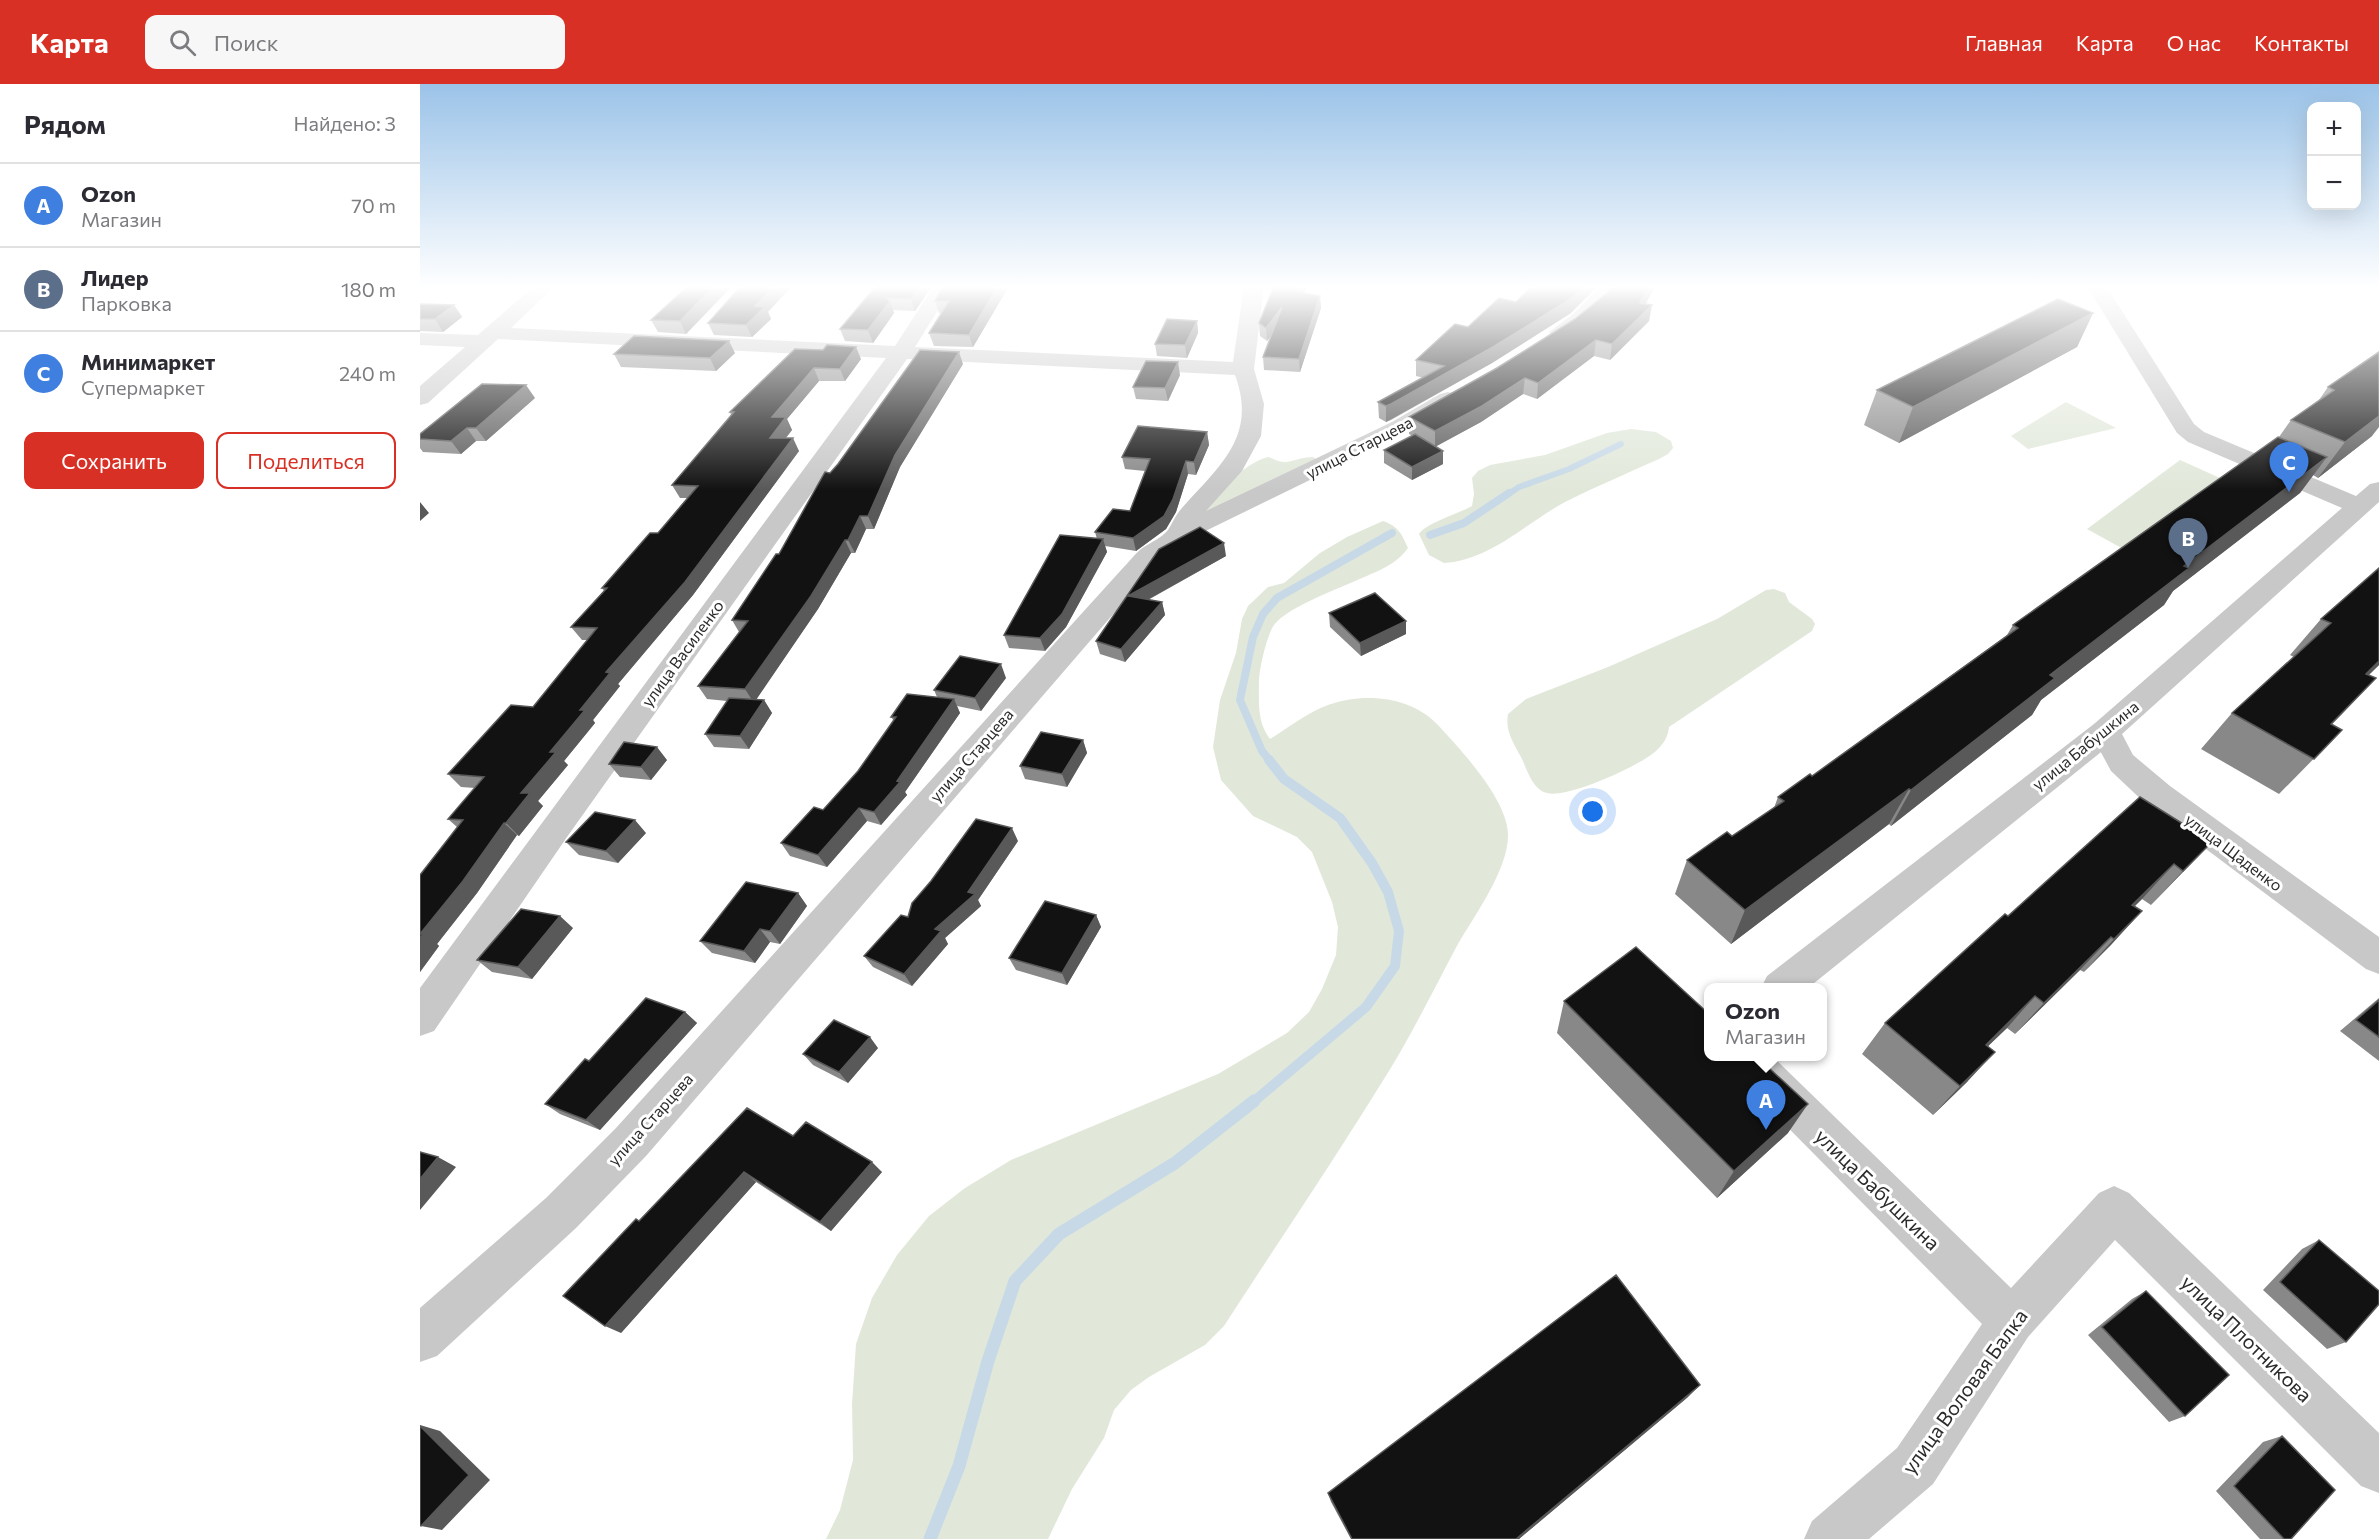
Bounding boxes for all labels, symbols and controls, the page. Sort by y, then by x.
search box [145,15,565,69]
text: Карта [30,25,109,59]
icon: search [166,26,199,59]
text: Поиск [214,29,278,56]
text: Главная [1965,30,2043,55]
text: Карта [2076,30,2134,55]
text: О нас [2167,30,2221,55]
text: Контакты [2254,30,2349,55]
map controls [2307,102,2361,210]
button: + [2307,102,2361,156]
text: Рядом [24,108,106,139]
text: Найдено: 3 [294,111,396,135]
button: − [2307,156,2361,210]
text: Ozon [81,180,136,207]
text: A [36,193,51,217]
text: 70 m [351,193,396,217]
text: Магазин [81,207,162,231]
text: Лидер [81,264,149,291]
text: B [37,277,50,301]
text: 180 m [341,277,396,301]
text: Парковка [81,291,172,315]
text: Минимаркет [81,348,215,375]
text: C [37,361,50,385]
text: 240 m [339,361,396,385]
text: Супермаркет [81,375,205,399]
street label: улица Старцева [1302,412,1416,482]
button: Сохранить [24,432,204,489]
button: Поделиться [216,432,396,489]
pin: C [2270,442,2308,492]
pin: B [2168,518,2208,568]
street label: улица Василенко [637,596,727,710]
street label: улица Бабушкина [2028,696,2142,794]
street label: улица Старцева [925,705,1017,805]
your location [1578,797,1607,826]
street label: улица Щаденко [2182,809,2286,895]
popup [1704,983,1827,1061]
text: Ozon [1725,997,1780,1024]
text: Магазин [1725,1024,1806,1048]
street label: улица Старцева [604,1069,696,1169]
pin: A [1746,1080,1786,1130]
street label: улица Бабушкина [1811,1123,1945,1255]
street label: улица Плотникова [2177,1270,2317,1406]
street label: улица Воловая Балка [1896,1304,2032,1478]

